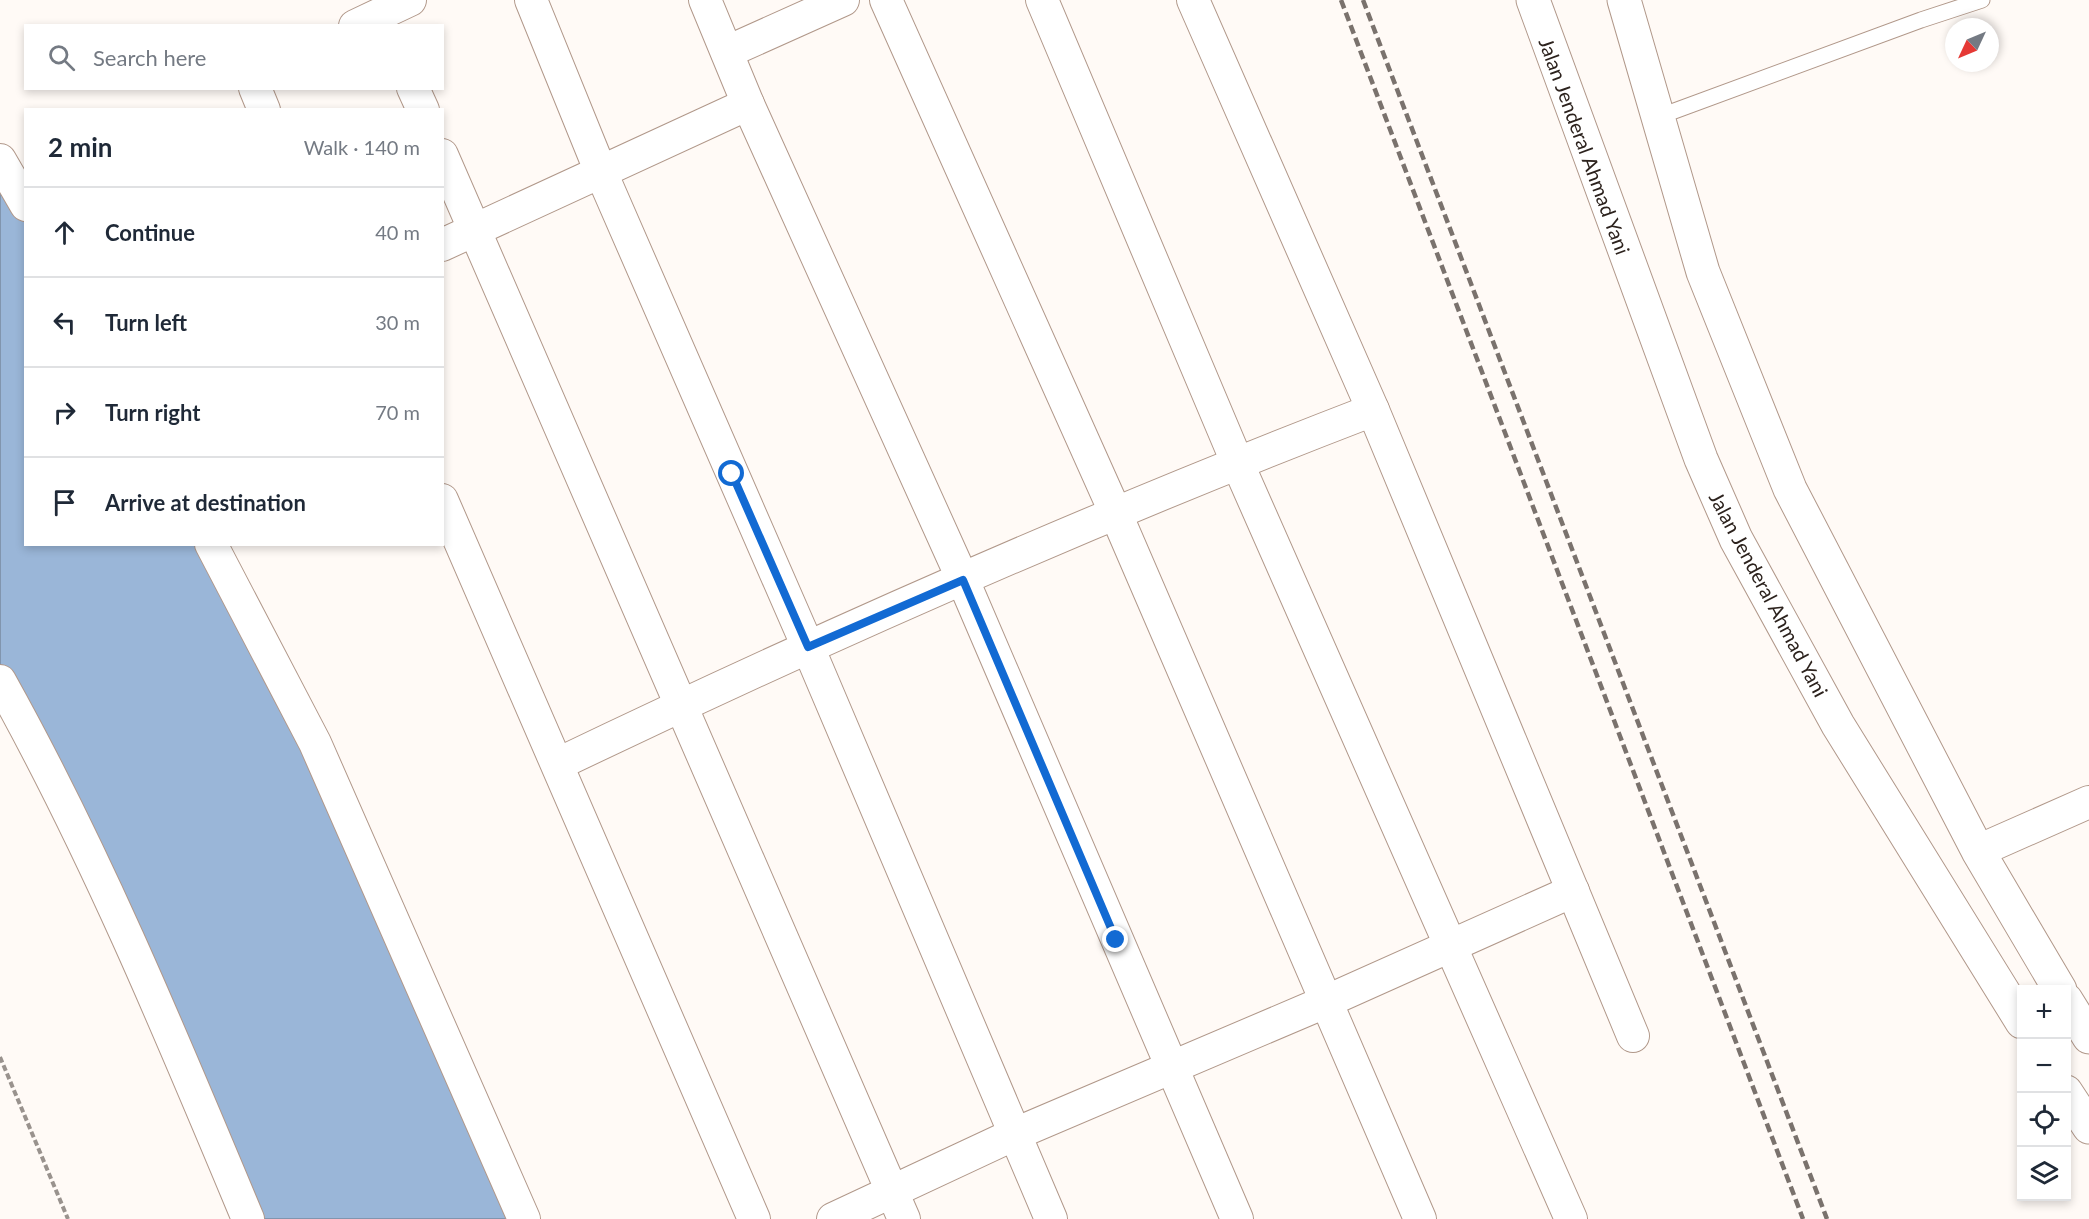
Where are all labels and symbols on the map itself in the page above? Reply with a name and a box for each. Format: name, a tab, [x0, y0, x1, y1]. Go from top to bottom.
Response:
north arrow	[1945, 18, 1999, 72]
street label: Jalan Jenderal Ahmad Yani	[1535, 34, 1635, 258]
route start	[718, 460, 744, 486]
street label: Jalan Jenderal Ahmad Yani	[1705, 487, 1833, 701]
route end	[1102, 926, 1128, 952]

